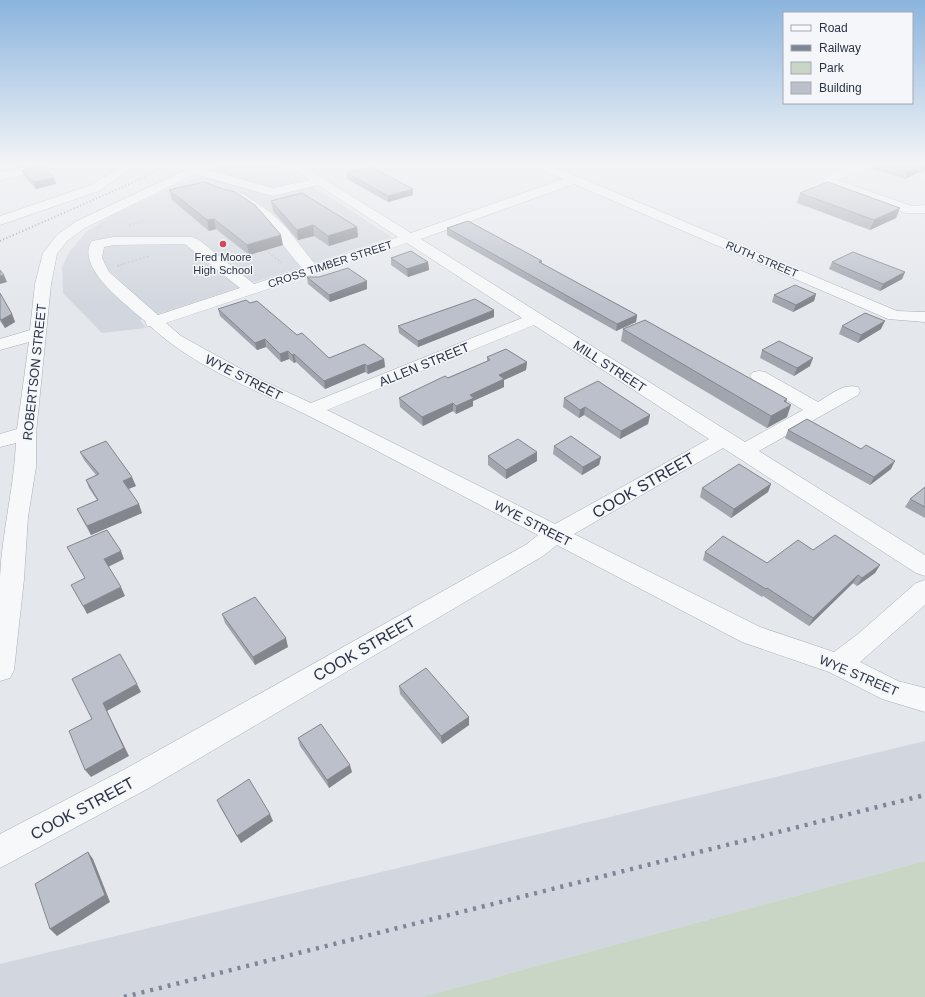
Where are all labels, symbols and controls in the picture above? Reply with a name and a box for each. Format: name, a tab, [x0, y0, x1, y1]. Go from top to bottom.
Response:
legend	[783, 12, 913, 104]
text: Road	[819, 21, 848, 35]
text: Railway	[819, 41, 861, 55]
text: Park	[819, 61, 845, 75]
text: Building	[819, 81, 862, 95]
street label: CROSS TIMBER STREET	[266, 238, 394, 290]
street label: RUTH STREET	[724, 238, 800, 280]
marker: Fred Moore High School	[218, 239, 228, 249]
place label: Fred Moore High School	[193, 251, 253, 276]
street label: ROBERTSON STREET	[20, 303, 49, 441]
street label: MILL STREET	[571, 337, 649, 395]
street label: ALLEN STREET	[377, 339, 472, 389]
street label: WYE STREET	[203, 352, 285, 403]
street label: COOK STREET	[589, 449, 697, 521]
street label: WYE STREET	[492, 498, 574, 549]
street label: COOK STREET	[310, 612, 418, 684]
street label: WYE STREET	[817, 652, 901, 699]
street label: COOK STREET	[28, 774, 137, 843]

